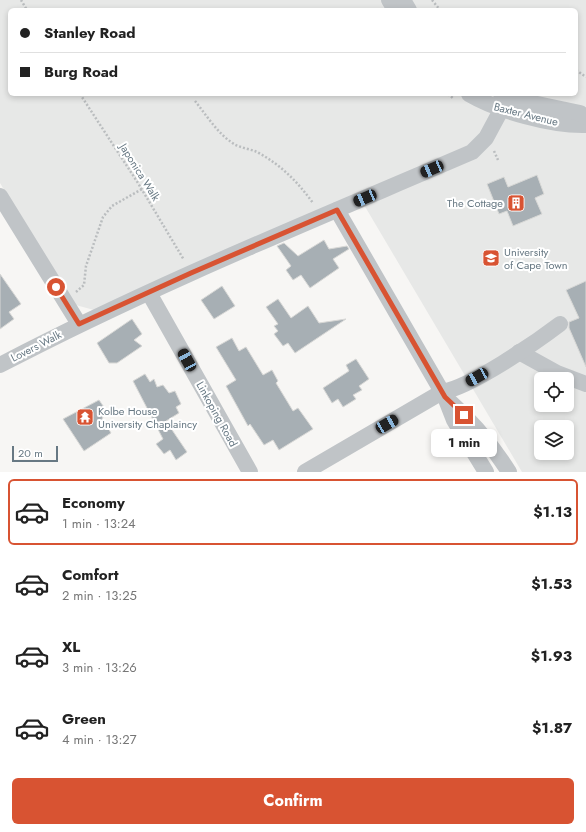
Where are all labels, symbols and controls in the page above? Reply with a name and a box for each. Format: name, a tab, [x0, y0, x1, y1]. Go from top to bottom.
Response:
text: Stanley Road	[44, 22, 136, 44]
text: Burg Road	[44, 61, 118, 83]
street label: Baxter Avenue	[492, 98, 560, 130]
street label: Japonica Walk	[115, 138, 164, 204]
car	[419, 159, 445, 179]
car	[352, 188, 378, 208]
building icon: The Cottage	[506, 193, 526, 213]
place label: The Cottage	[447, 195, 503, 211]
place label: University of Cape Town	[504, 244, 568, 273]
school or university icon: University of Cape Town	[481, 248, 501, 268]
route start	[47, 278, 65, 296]
street label: Lovers Walk	[8, 326, 64, 366]
car	[176, 347, 198, 373]
car	[464, 366, 490, 388]
map controls	[534, 372, 574, 460]
button: locate	[534, 372, 574, 412]
street label: Linkoping Road	[192, 378, 242, 450]
place label: Kolbe House University Chaplaincy	[98, 403, 197, 432]
route end	[455, 406, 473, 424]
temple icon: Kolbe House University Chaplaincy	[75, 407, 95, 427]
car	[374, 413, 400, 435]
button: layers	[534, 420, 574, 460]
callout: 1 min	[431, 429, 497, 457]
text: 1 min	[448, 433, 480, 452]
scale bar	[12, 444, 58, 463]
text: 20 m	[18, 445, 43, 461]
text: Economy	[62, 492, 125, 514]
icon: car	[14, 494, 50, 530]
text: $1.13	[533, 501, 572, 523]
text: 1 min · 13:24	[62, 514, 136, 533]
text: Comfort	[62, 564, 119, 586]
icon: car	[14, 566, 50, 602]
text: $1.53	[531, 573, 572, 595]
text: 2 min · 13:25	[62, 586, 137, 605]
text: XL	[62, 636, 80, 658]
icon: car	[14, 638, 50, 674]
text: $1.93	[531, 645, 572, 667]
text: 3 min · 13:26	[62, 658, 137, 677]
text: Green	[62, 708, 106, 730]
icon: car	[14, 710, 50, 746]
text: $1.87	[532, 717, 572, 739]
text: 4 min · 13:27	[62, 730, 137, 749]
button: Confirm	[12, 778, 574, 824]

